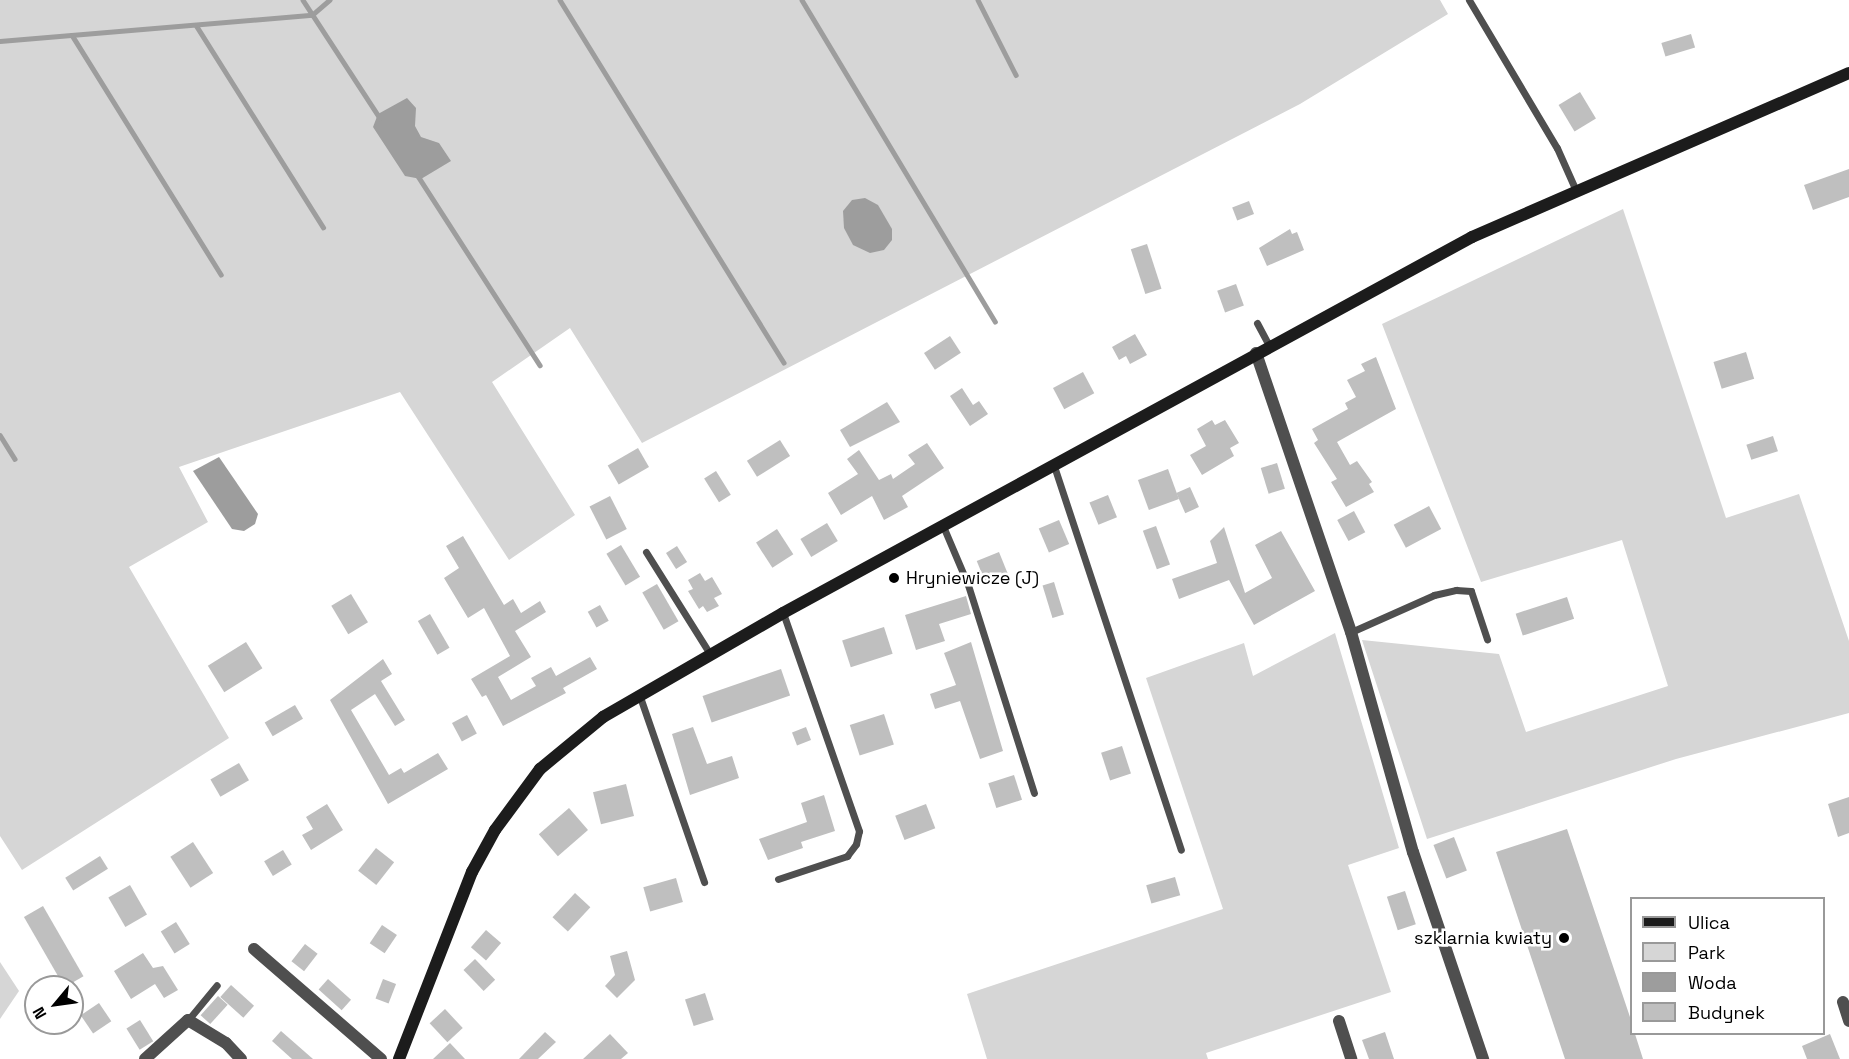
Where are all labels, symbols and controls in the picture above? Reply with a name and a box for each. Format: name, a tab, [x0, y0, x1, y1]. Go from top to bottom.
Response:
place label: Hryniewicze (J)	[906, 567, 1039, 589]
marker: Hryniewicze (J)	[887, 571, 901, 585]
legend	[1630, 897, 1825, 1035]
text: Ulica	[1688, 911, 1730, 934]
place label: szklarnia kwiaty	[1414, 927, 1552, 949]
marker: szklarnia kwiaty	[1557, 931, 1571, 945]
text: Park	[1688, 941, 1725, 964]
text: Woda	[1688, 971, 1737, 994]
north arrow	[24, 975, 84, 1035]
text: Budynek	[1688, 1001, 1765, 1024]
text: N	[28, 1003, 51, 1023]

